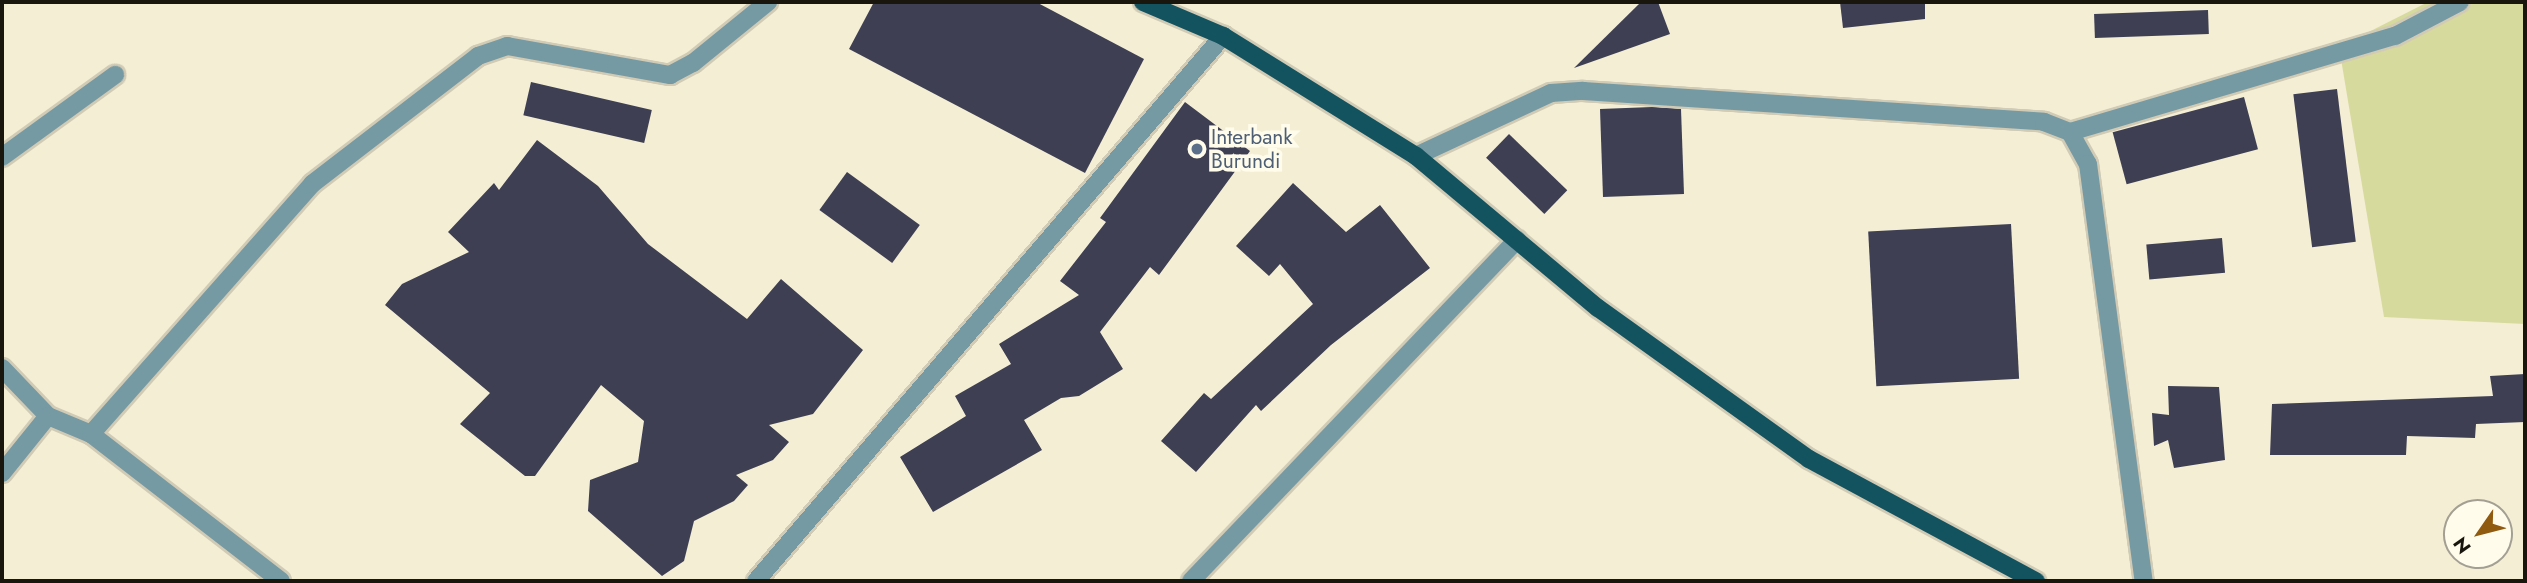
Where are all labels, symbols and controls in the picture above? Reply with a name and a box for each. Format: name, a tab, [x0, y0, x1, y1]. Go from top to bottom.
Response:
place label: Interbank Burundi	[1211, 124, 1293, 174]
marker: Interbank Burundi	[1189, 141, 1205, 157]
north arrow	[2443, 499, 2513, 569]
text: N	[2447, 531, 2477, 559]

